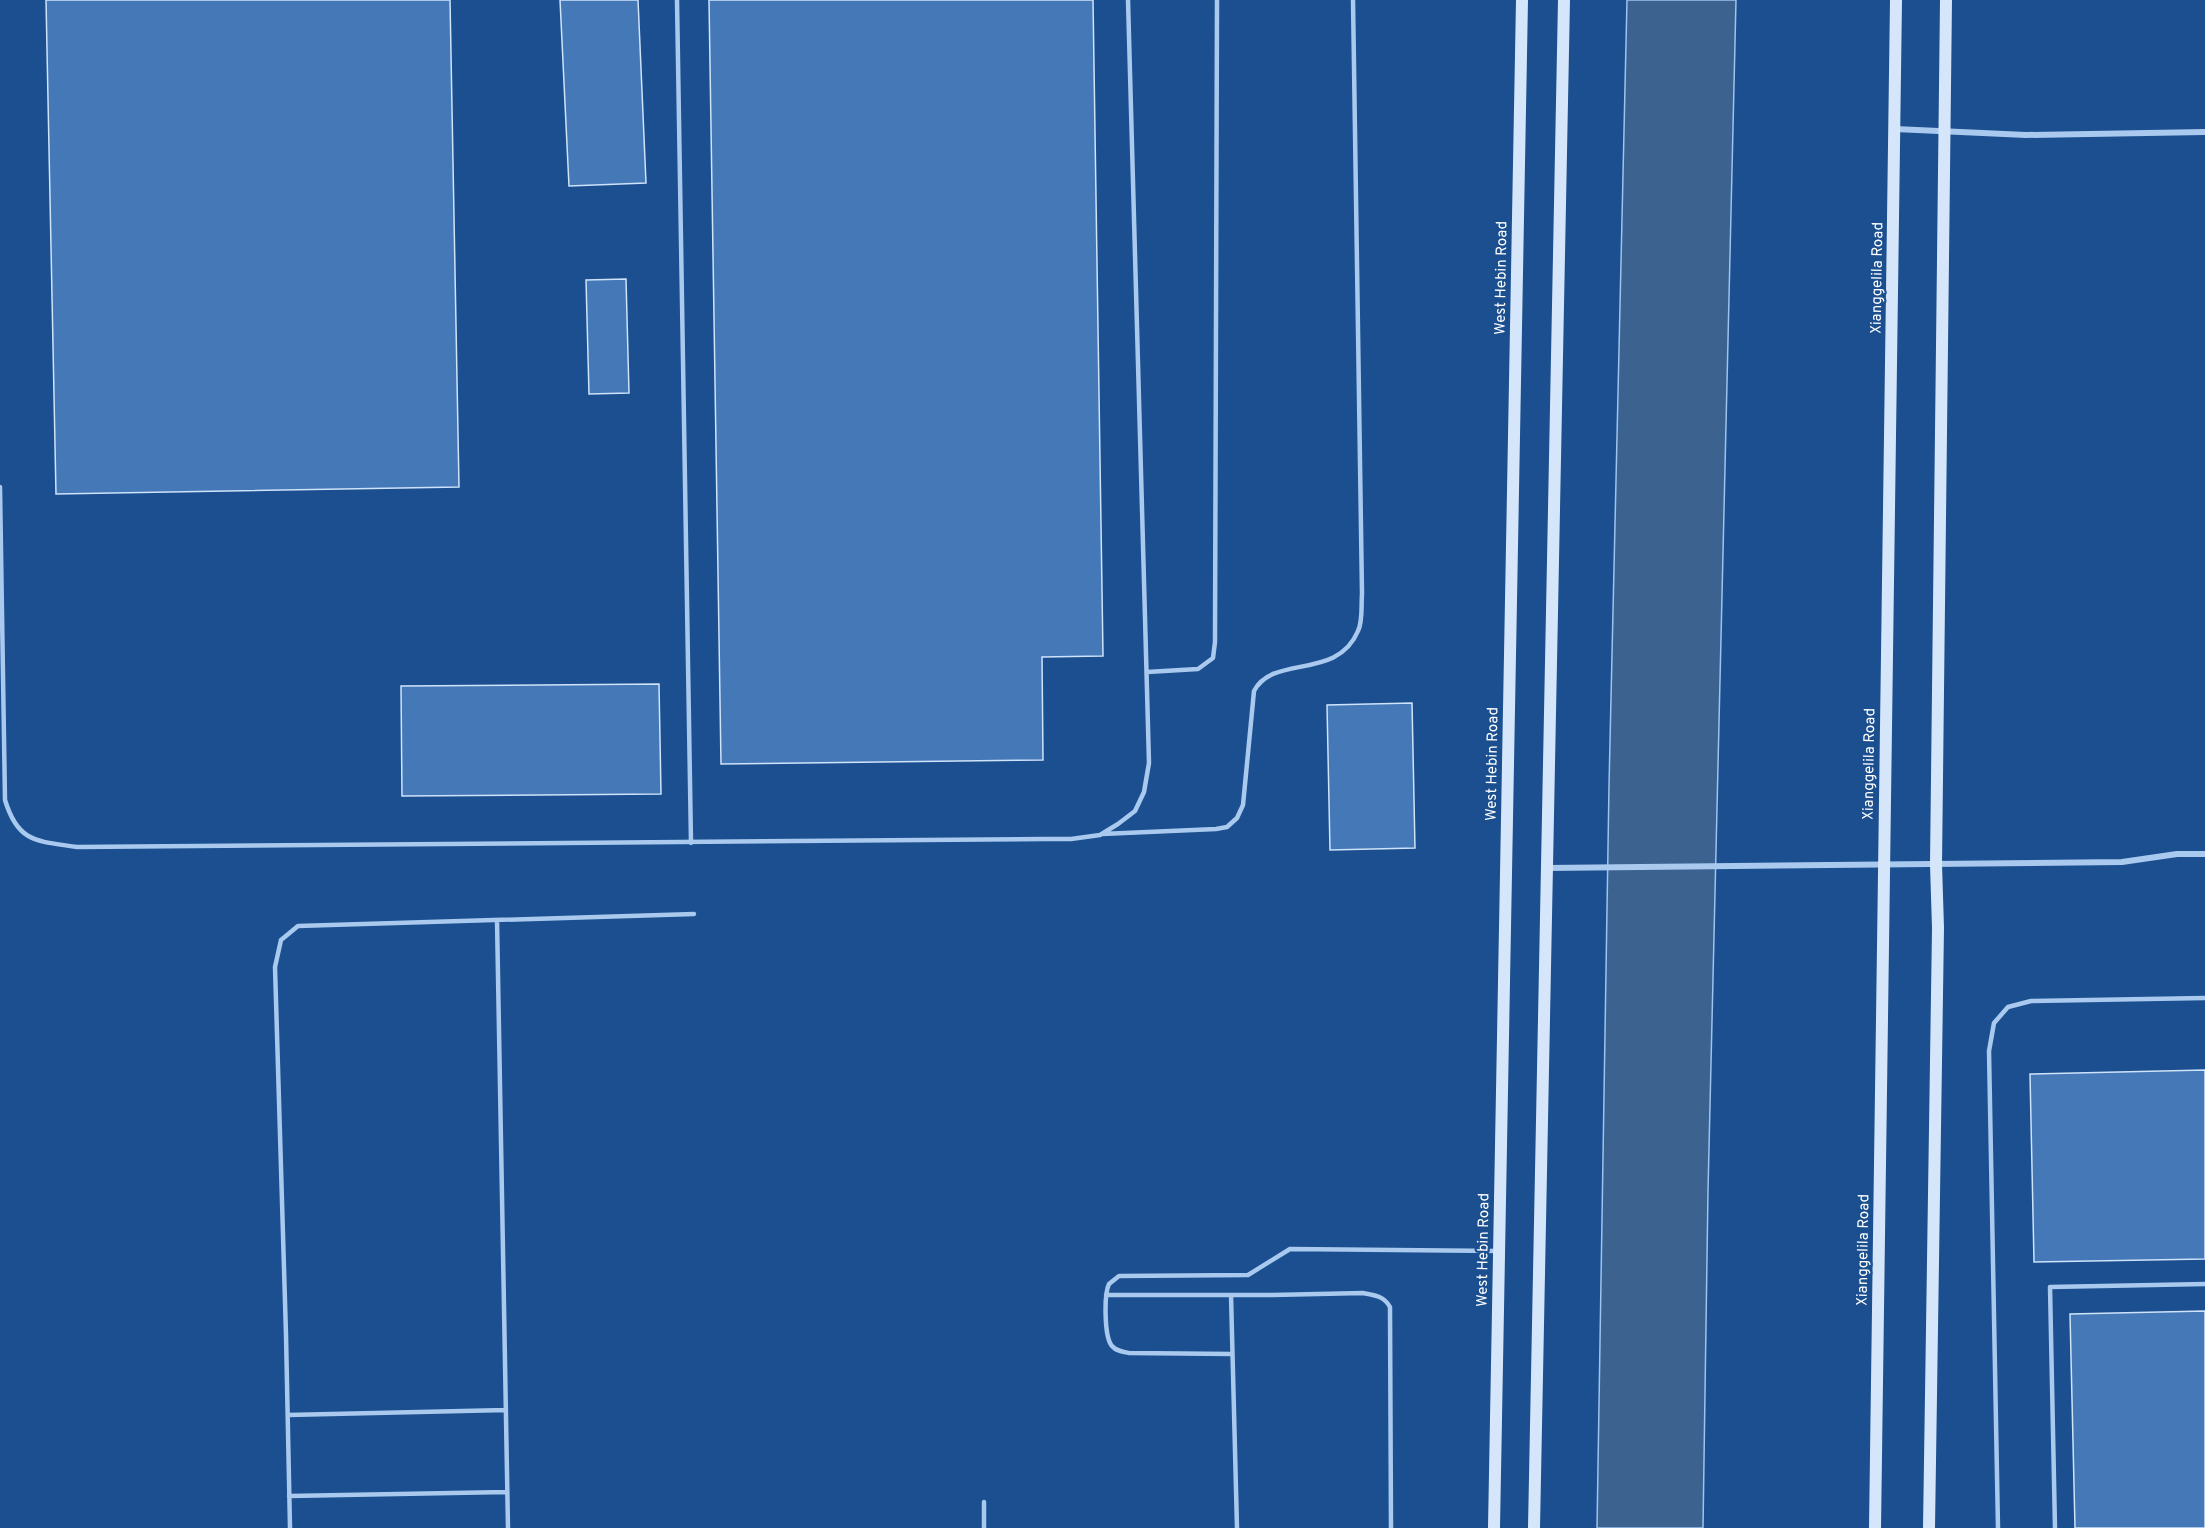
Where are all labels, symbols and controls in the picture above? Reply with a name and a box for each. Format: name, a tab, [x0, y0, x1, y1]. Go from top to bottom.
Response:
street label: West Hebin Road	[1492, 221, 1512, 335]
street label: Xianggelila Road	[1868, 222, 1888, 334]
street label: West Hebin Road	[1483, 707, 1503, 821]
street label: Xianggelila Road	[1860, 708, 1880, 820]
street label: West Hebin Road	[1474, 1193, 1494, 1307]
street label: Xianggelila Road	[1854, 1194, 1874, 1306]

